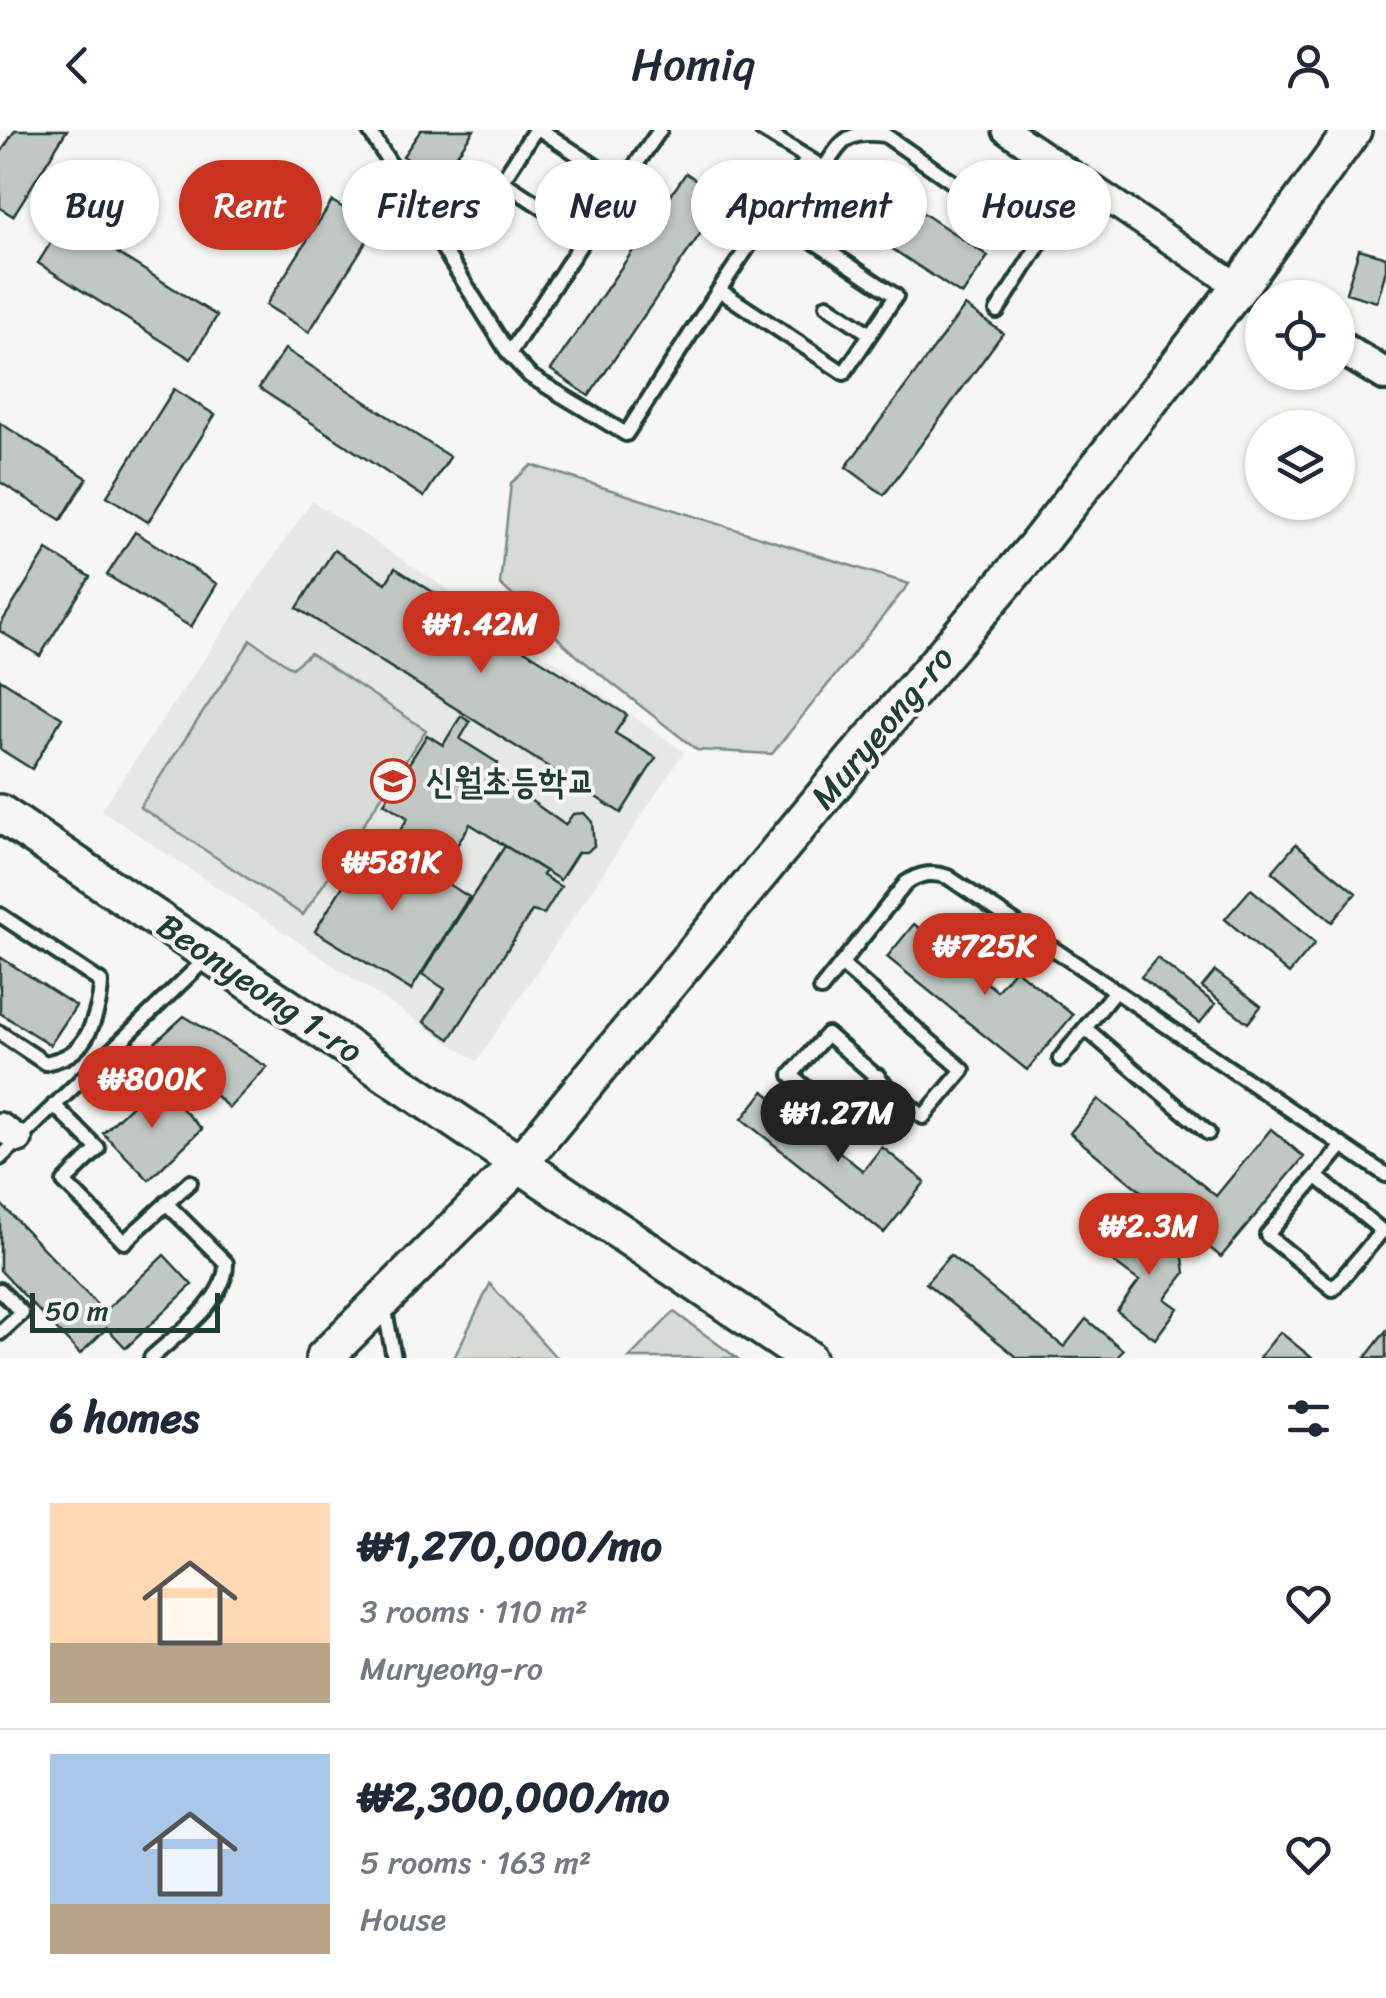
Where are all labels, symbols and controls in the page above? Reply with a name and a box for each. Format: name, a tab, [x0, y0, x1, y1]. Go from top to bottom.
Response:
text: Homiq	[631, 25, 755, 105]
icon: back	[50, 38, 105, 93]
icon: person	[1281, 38, 1336, 93]
chip: Buy	[30, 160, 159, 250]
chip: Rent	[179, 160, 322, 250]
chip: Filters	[342, 160, 515, 250]
chip: New	[535, 160, 671, 250]
chip: Apartment	[691, 160, 927, 250]
chip: House	[947, 160, 1111, 250]
map controls	[1245, 280, 1355, 520]
button: locate	[1245, 280, 1355, 390]
button: layers	[1245, 410, 1355, 520]
pin: ₩1.42M	[400, 591, 562, 676]
text: ₩1.42M	[425, 595, 537, 652]
street label: Muryeong-ro	[794, 630, 970, 824]
place label: 신월초등학교	[426, 750, 595, 812]
school or university icon: 신월초등학교	[370, 758, 416, 804]
pin: ₩581K	[322, 829, 462, 914]
text: ₩581K	[344, 833, 440, 890]
street label: Beonyeong 1-ro	[144, 896, 376, 1080]
pin: ₩725K	[915, 913, 1055, 998]
text: ₩725K	[935, 917, 1035, 974]
pin: ₩800K	[82, 1046, 222, 1131]
text: ₩800K	[100, 1050, 204, 1107]
pin: ₩1.27M	[757, 1080, 919, 1165]
text: ₩1.27M	[783, 1084, 893, 1141]
pin: ₩2.3M	[1079, 1193, 1219, 1278]
text: ₩2.3M	[1101, 1197, 1197, 1254]
text: 50 m	[45, 1286, 109, 1335]
scale bar	[30, 1288, 220, 1332]
text: 6 homes	[50, 1381, 199, 1455]
icon: filters	[1281, 1391, 1336, 1446]
text: ₩1,270,000/mo	[360, 1509, 662, 1583]
icon: home	[130, 1543, 250, 1663]
icon: heart	[1281, 1576, 1336, 1631]
text: 3 rooms · 110 m²	[360, 1583, 588, 1640]
text: Muryeong-ro	[360, 1640, 543, 1697]
text: ₩2,300,000/mo	[360, 1760, 669, 1834]
icon: home	[130, 1794, 250, 1914]
icon: heart	[1281, 1827, 1336, 1882]
text: 5 rooms · 163 m²	[360, 1834, 591, 1891]
text: House	[360, 1891, 446, 1948]

